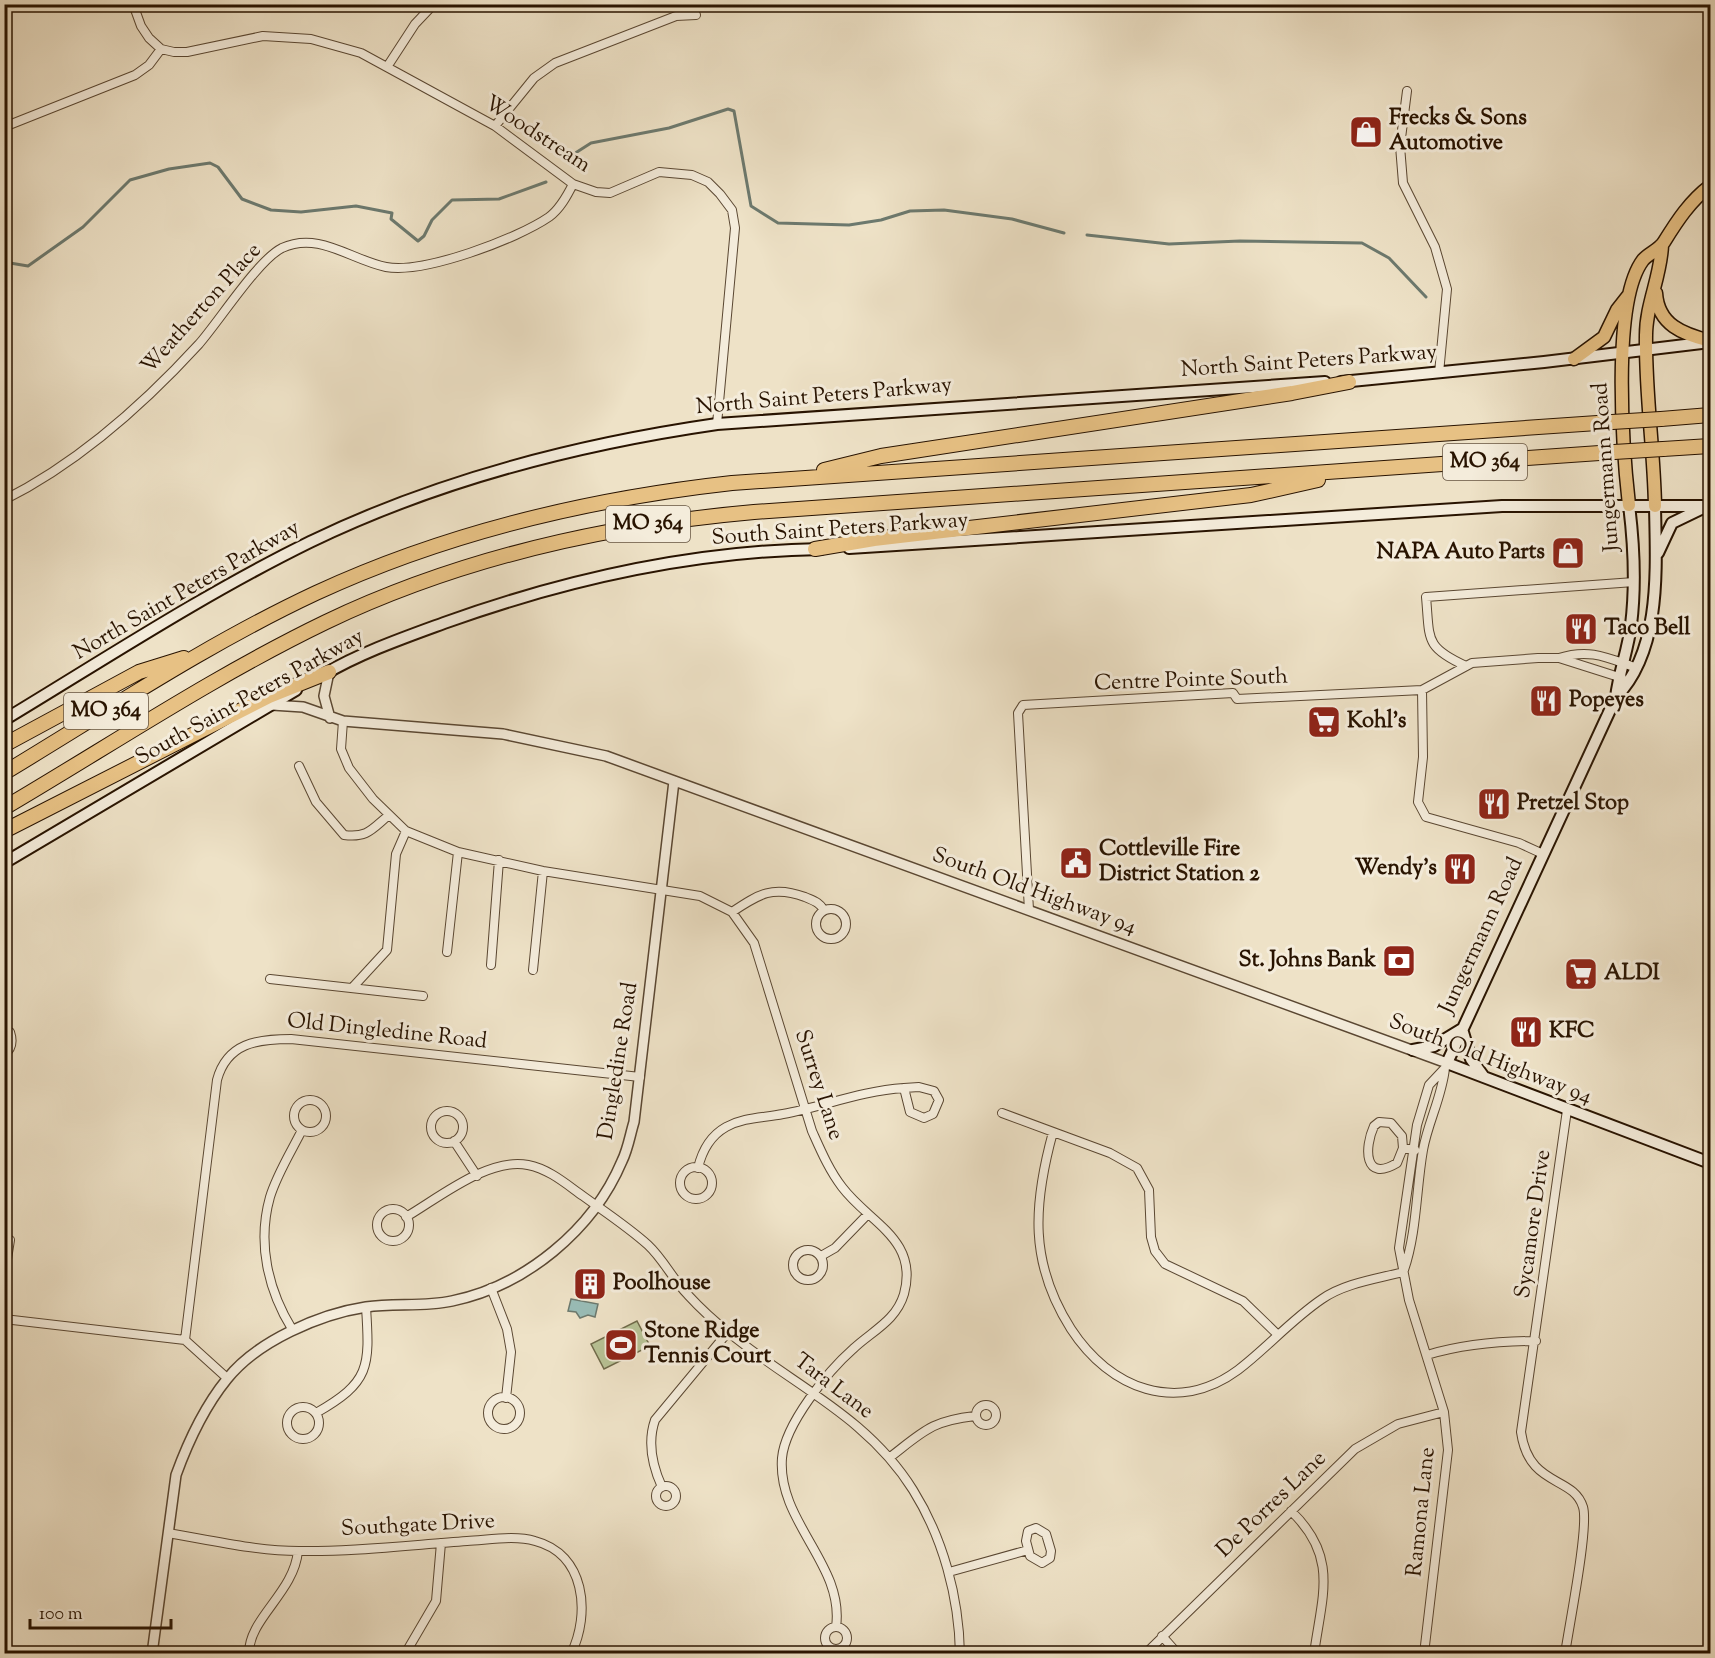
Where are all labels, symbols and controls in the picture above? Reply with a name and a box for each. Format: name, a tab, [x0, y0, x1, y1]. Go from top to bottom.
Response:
street label: Woodstream	[477, 88, 597, 182]
place label: Frecks & Sons Automotive	[1389, 103, 1527, 160]
shop icon: Frecks & Sons Automotive	[1348, 114, 1384, 150]
street label: Weatherton Place	[134, 236, 270, 382]
street label: North Saint Peters Parkway	[1180, 337, 1438, 387]
street label: North Saint Peters Parkway	[695, 370, 953, 424]
street label: Jungermann Road	[1585, 381, 1629, 554]
road number: MO 364	[1443, 444, 1527, 480]
street label: South Saint Peters Parkway	[711, 505, 969, 555]
road number: MO 364	[606, 506, 690, 542]
street label: North Saint Peters Parkway	[68, 513, 306, 669]
shop icon: NAPA Auto Parts	[1550, 535, 1586, 571]
place label: NAPA Auto Parts	[1377, 537, 1545, 569]
restaurant icon: Taco Bell	[1563, 611, 1599, 647]
place label: Taco Bell	[1604, 613, 1691, 645]
street label: South Saint Peters Parkway	[130, 622, 370, 774]
street label: Centre Pointe South	[1093, 662, 1289, 700]
restaurant icon: Popeyes	[1528, 683, 1564, 719]
place label: Popeyes	[1569, 685, 1644, 717]
road number: MO 364	[64, 693, 148, 729]
supermarket icon: Kohl's	[1306, 704, 1342, 740]
place label: Kohl's	[1347, 706, 1407, 738]
restaurant icon: Pretzel Stop	[1476, 786, 1512, 822]
place label: Pretzel Stop	[1517, 788, 1629, 820]
place label: Cottleville Fire District Station 2	[1099, 834, 1260, 891]
street label: South Old Highway 94	[927, 840, 1141, 944]
public building icon: Cottleville Fire District Station 2	[1058, 845, 1094, 881]
restaurant icon: Wendy's	[1442, 851, 1478, 887]
street label: Jungermann Road	[1431, 852, 1532, 1020]
place label: Wendy's	[1355, 853, 1437, 885]
bank icon: St. Johns Bank	[1381, 943, 1417, 979]
place label: St. Johns Bank	[1239, 945, 1376, 977]
supermarket icon: ALDI	[1563, 956, 1599, 992]
place label: ALDI	[1604, 958, 1661, 990]
street label: Dingledine Road	[591, 980, 647, 1142]
street label: Old Dingledine Road	[285, 1006, 489, 1058]
street label: South Old Highway 94	[1384, 1006, 1596, 1114]
restaurant icon: KFC	[1508, 1014, 1544, 1050]
place label: KFC	[1549, 1016, 1595, 1048]
street label: Surrey Lane	[785, 1026, 851, 1144]
street label: Sycamore Drive	[1508, 1148, 1560, 1300]
building icon: Poolhouse	[572, 1266, 608, 1302]
place label: Poolhouse	[613, 1268, 711, 1300]
place label: Stone Ridge Tennis Court	[644, 1316, 771, 1373]
sports icon: Stone Ridge Tennis Court	[603, 1327, 639, 1363]
street label: Tara Lane	[786, 1346, 880, 1428]
street label: De Porres Lane	[1210, 1444, 1334, 1566]
street label: Ramona Lane	[1399, 1446, 1445, 1578]
street label: Southgate Drive	[340, 1506, 496, 1546]
scale bar	[30, 1592, 171, 1630]
text: 100 m	[39, 1602, 83, 1628]

